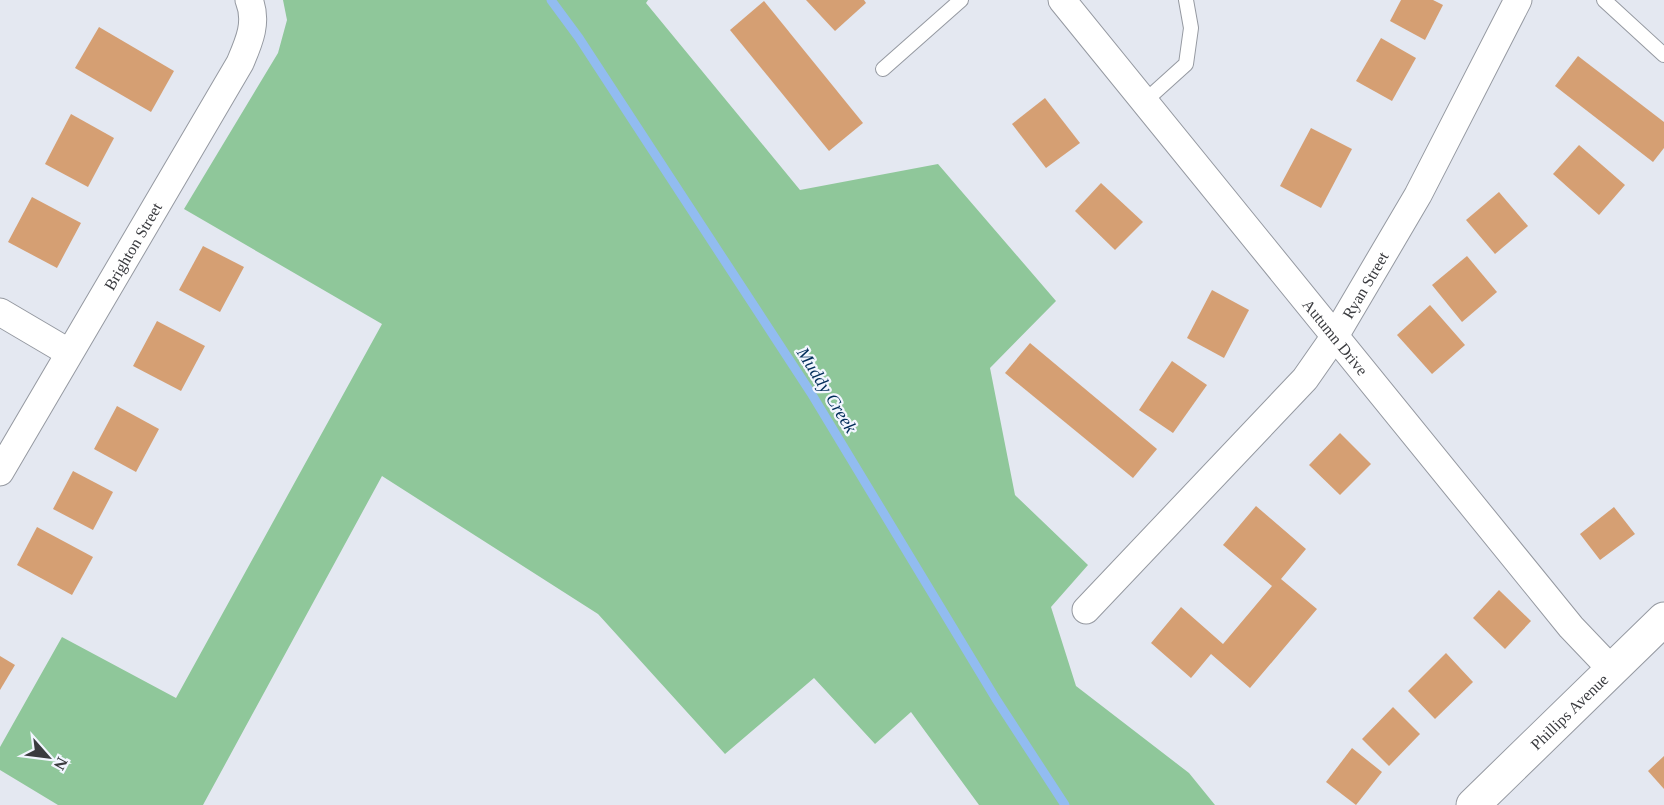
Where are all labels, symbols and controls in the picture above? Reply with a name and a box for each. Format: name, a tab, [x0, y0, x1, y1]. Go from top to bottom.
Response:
street label: Brighton Street	[100, 199, 165, 293]
street label: Ryan Street	[1339, 248, 1392, 321]
street label: Autumn Drive	[1300, 296, 1371, 378]
water label: Muddy Creek	[792, 343, 862, 437]
street label: Phillips Avenue	[1527, 670, 1611, 753]
north arrow	[18, 727, 78, 787]
text: N	[50, 755, 71, 773]

